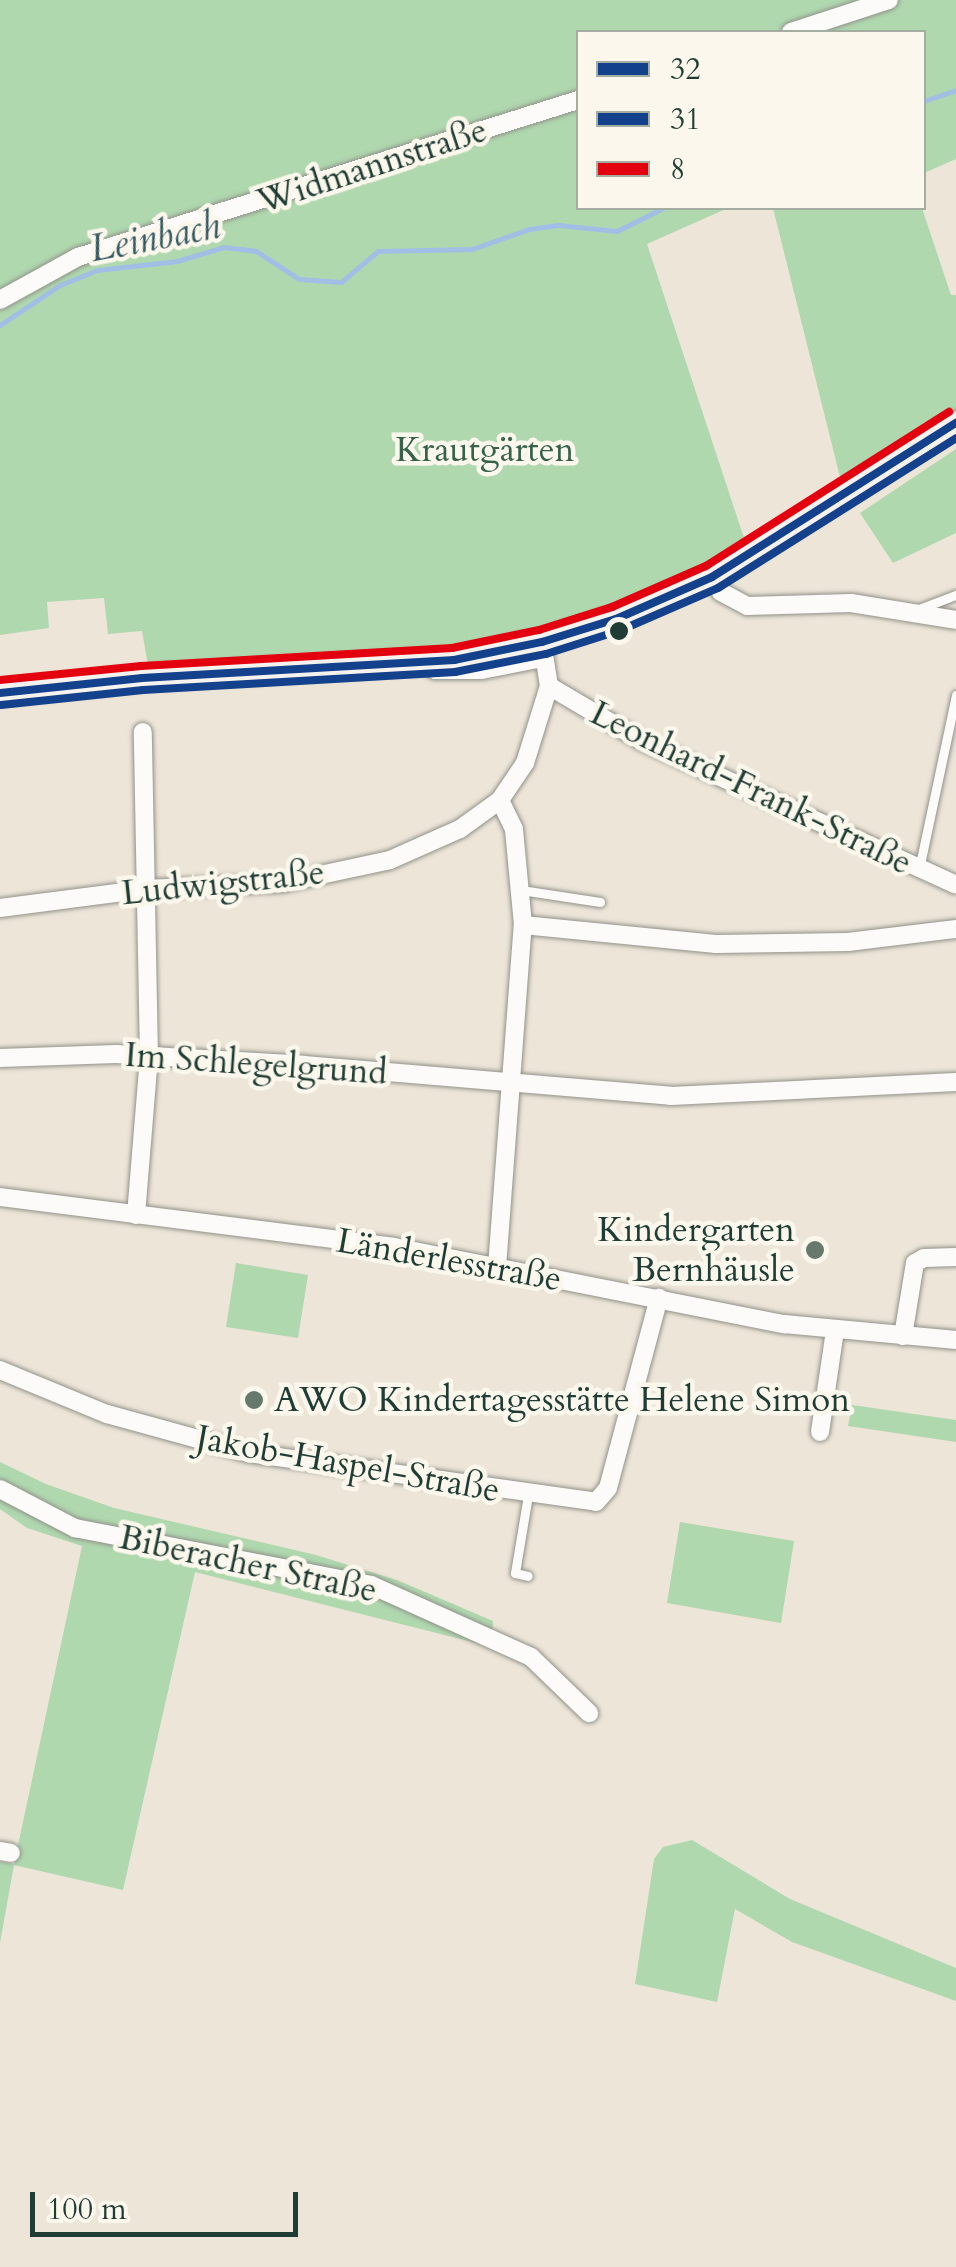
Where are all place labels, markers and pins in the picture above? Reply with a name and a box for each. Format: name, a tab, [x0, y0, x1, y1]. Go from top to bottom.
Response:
unlabelled marker	[609, 621, 629, 641]
place label: Kindergarten Bernhäusle	[598, 1209, 795, 1291]
marker: Kindergarten Bernhäusle	[804, 1239, 826, 1261]
place label: AWO Kindertagesstätte Helene Simon	[274, 1379, 850, 1421]
marker: AWO Kindertagesstätte Helene Simon	[243, 1389, 265, 1411]

